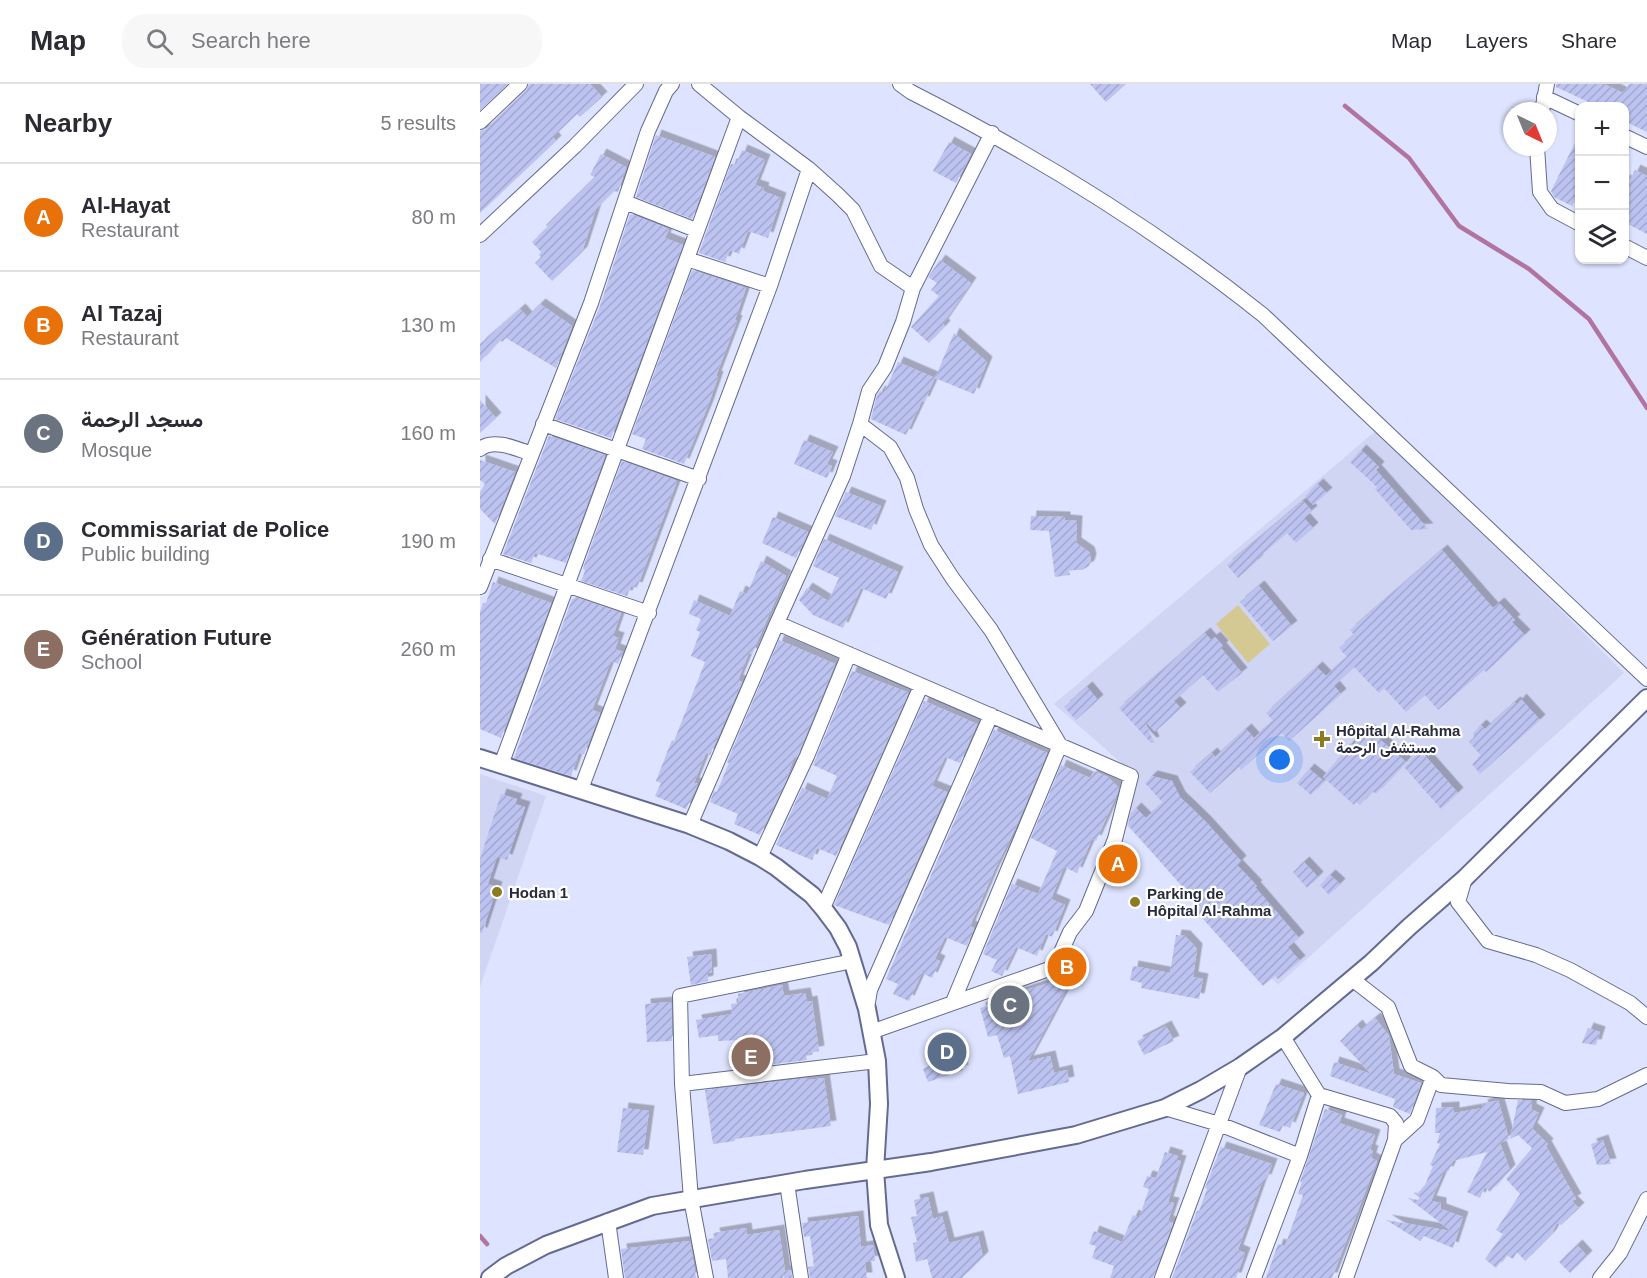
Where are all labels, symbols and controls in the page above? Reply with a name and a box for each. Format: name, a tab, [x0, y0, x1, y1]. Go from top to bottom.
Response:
search box	[122, 14, 542, 68]
text: Map	[30, 25, 86, 56]
icon: search	[143, 25, 176, 58]
text: Search here	[191, 28, 311, 53]
text: Map	[1391, 29, 1432, 52]
text: Layers	[1465, 29, 1528, 52]
text: Share	[1561, 29, 1617, 52]
north arrow	[1503, 102, 1557, 156]
map controls	[1575, 102, 1629, 264]
button: +	[1575, 102, 1629, 156]
text: Nearby	[24, 108, 112, 138]
text: 5 results	[380, 112, 456, 134]
button: −	[1575, 156, 1629, 210]
text: Al-Hayat	[81, 193, 170, 218]
text: A	[36, 206, 51, 228]
text: 80 m	[412, 206, 456, 228]
button: layers	[1575, 210, 1629, 264]
text: Restaurant	[81, 219, 179, 241]
text: Al Tazaj	[81, 301, 163, 326]
text: B	[36, 314, 51, 336]
text: 130 m	[400, 314, 456, 336]
text: Restaurant	[81, 327, 179, 349]
text: مسجد الرحمة	[81, 407, 203, 432]
text: C	[36, 422, 51, 444]
text: 160 m	[400, 422, 456, 444]
text: Mosque	[81, 439, 152, 461]
text: Commissariat de Police	[81, 517, 329, 542]
text: D	[36, 530, 51, 552]
text: 190 m	[400, 530, 456, 552]
text: Public building	[81, 543, 210, 565]
text: Génération Future	[81, 625, 272, 650]
text: E	[37, 638, 50, 660]
text: 260 m	[400, 638, 456, 660]
text: School	[81, 651, 142, 673]
place label: Hôpital Al-Rahma مستشفى الرحمة	[1336, 722, 1461, 757]
marker: Hôpital Al-Rahma مستشفى الرحمة	[1313, 730, 1331, 748]
your location	[1265, 745, 1294, 774]
pin: A	[1098, 842, 1138, 886]
place label: Hodan 1	[509, 884, 568, 901]
marker: Hodan 1	[490, 885, 504, 899]
place label: Parking de Hôpital Al-Rahma	[1147, 885, 1272, 919]
marker: Parking de Hôpital Al-Rahma	[1128, 895, 1142, 909]
pin: B	[1048, 944, 1086, 990]
pin: C	[990, 982, 1030, 1028]
pin: D	[928, 1030, 966, 1074]
pin: E	[732, 1034, 770, 1080]

